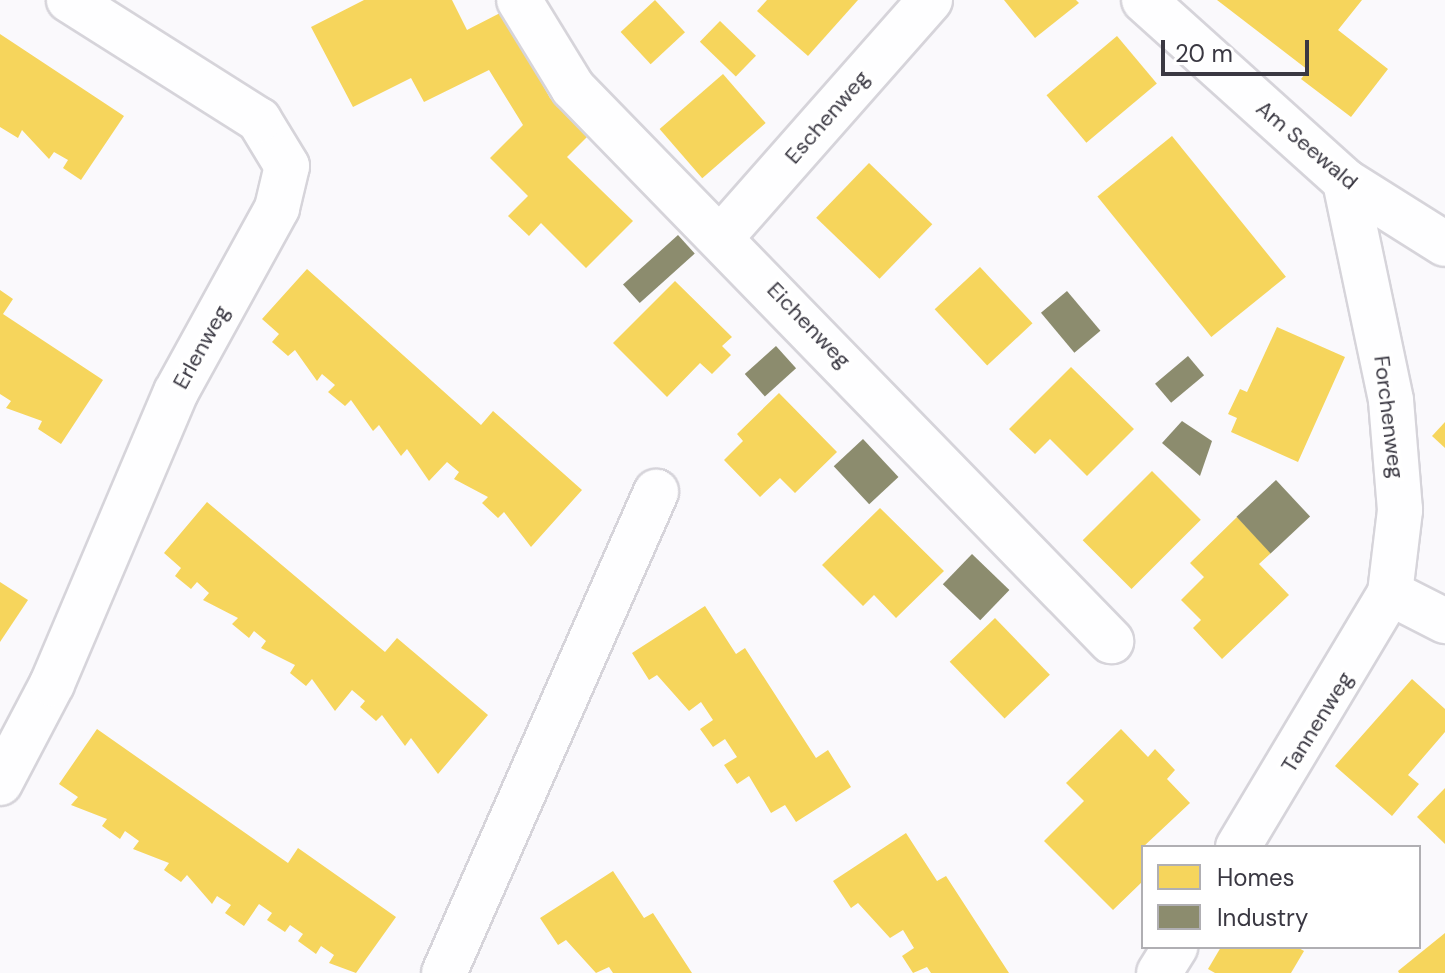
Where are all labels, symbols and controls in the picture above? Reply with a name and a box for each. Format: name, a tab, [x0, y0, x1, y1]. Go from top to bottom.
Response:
scale bar	[1165, 24, 1313, 74]
text: 20 m	[1175, 38, 1233, 69]
street label: Eschenweg	[779, 65, 875, 169]
street label: Am Seewald	[1251, 95, 1363, 195]
street label: Eichenweg	[762, 277, 856, 373]
street label: Erlenweg	[167, 301, 235, 393]
street label: Forchenweg	[1368, 354, 1410, 480]
street label: Tannenweg	[1276, 667, 1358, 777]
legend	[1141, 845, 1421, 949]
text: Homes	[1217, 862, 1295, 893]
text: Industry	[1217, 902, 1308, 933]

